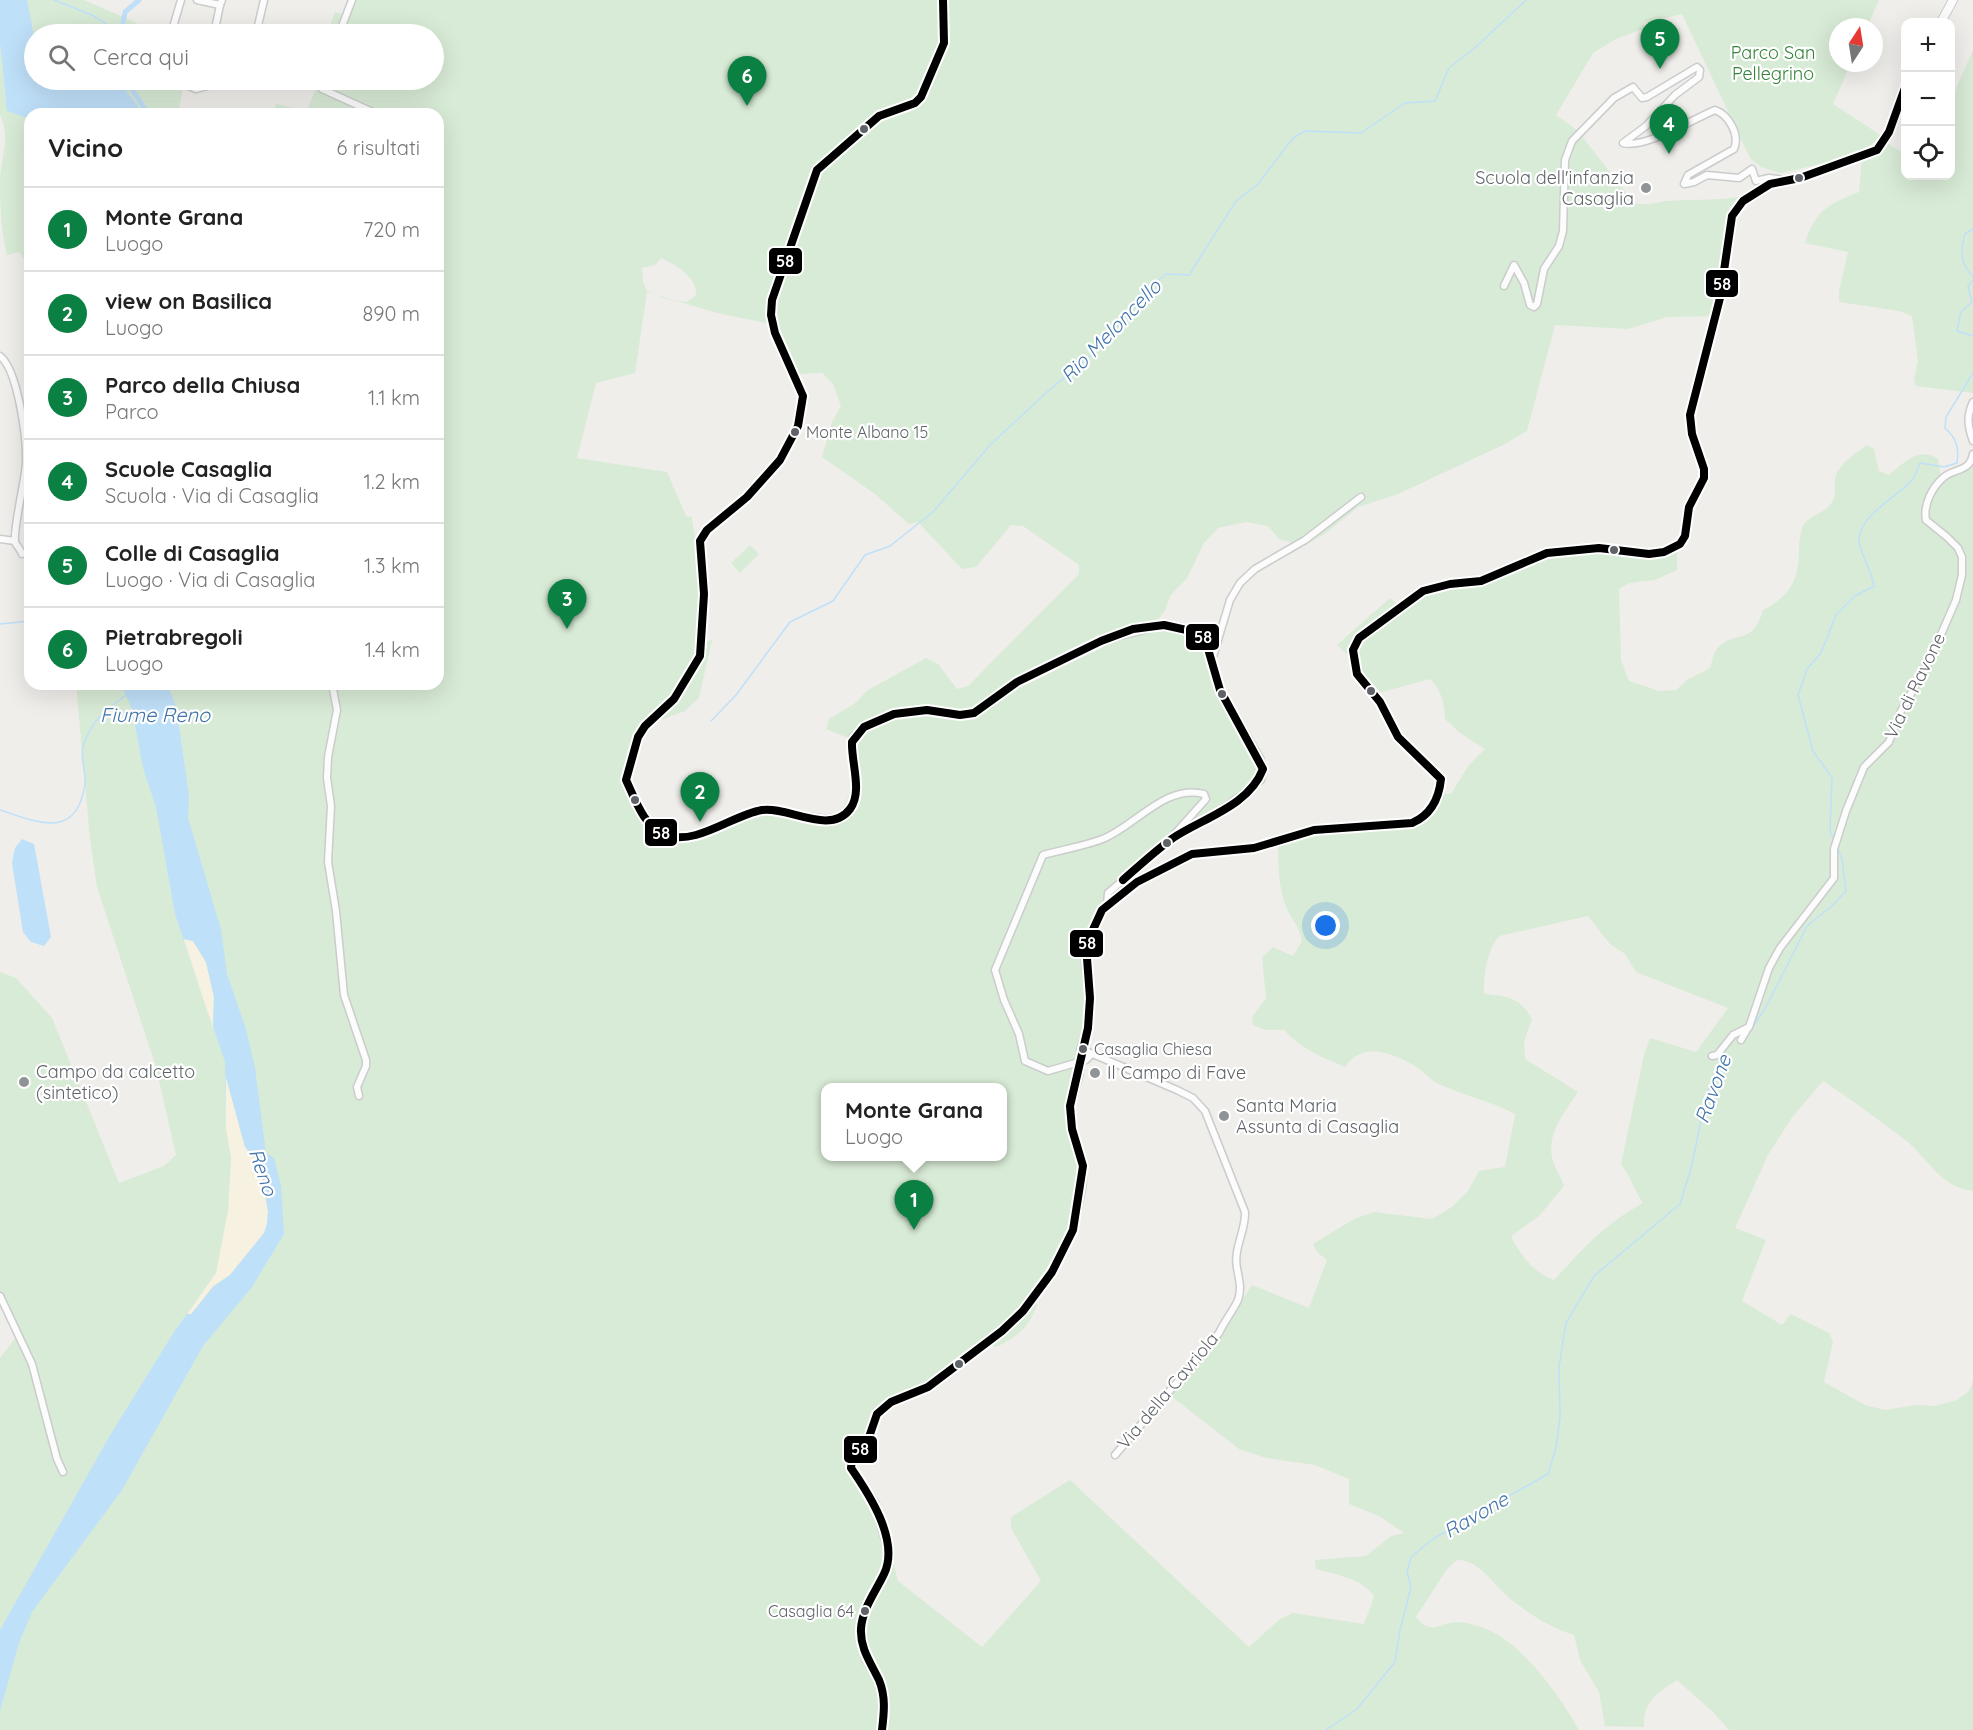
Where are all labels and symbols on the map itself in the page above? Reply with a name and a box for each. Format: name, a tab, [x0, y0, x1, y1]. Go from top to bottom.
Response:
north arrow	[1829, 18, 1883, 72]
pin: 5	[1640, 20, 1680, 69]
park label: Parco San Pellegrino	[1731, 41, 1815, 85]
pin: 6	[728, 57, 766, 106]
pin: 4	[1650, 104, 1688, 154]
unlabelled marker	[858, 123, 870, 135]
place label: Scuola dell'infanzia Casaglia	[1475, 166, 1634, 210]
unlabelled marker	[1793, 172, 1805, 184]
marker: Scuola dell'infanzia Casaglia	[1639, 181, 1653, 195]
line badge: 58	[768, 247, 803, 275]
text: 58	[776, 251, 794, 271]
line badge: 58	[1705, 269, 1739, 298]
water label: Rio Meloncello	[1055, 273, 1167, 387]
text: 58	[1713, 274, 1731, 294]
place label: Monte Albano 15	[806, 422, 928, 442]
marker: Monte Albano 15	[789, 426, 801, 438]
unlabelled marker	[1608, 544, 1620, 556]
pin: 3	[548, 580, 586, 629]
line badge: 58	[1185, 623, 1220, 651]
text: 58	[1194, 627, 1212, 647]
street label: Via di Ravone	[1879, 629, 1950, 743]
unlabelled marker	[1365, 685, 1377, 697]
unlabelled marker	[1216, 688, 1228, 700]
water label: Fiume Reno	[100, 702, 211, 727]
pin: 2	[680, 772, 720, 822]
unlabelled marker	[629, 794, 641, 806]
line badge: 58	[644, 818, 678, 847]
text: 58	[652, 823, 670, 843]
unlabelled marker	[1161, 837, 1173, 849]
your location	[1311, 911, 1340, 940]
line badge: 58	[1069, 929, 1104, 958]
text: 58	[1078, 933, 1096, 953]
place label: Casaglia Chiesa	[1094, 1039, 1212, 1059]
marker: Casaglia Chiesa	[1077, 1043, 1089, 1055]
water label: Ravone	[1689, 1051, 1737, 1126]
place label: Campo da calcetto (sintetico)	[36, 1060, 195, 1104]
place label: Il Campo di Fave	[1107, 1061, 1246, 1084]
marker: Il Campo di Fave	[1088, 1066, 1102, 1080]
marker: Campo da calcetto (sintetico)	[17, 1075, 31, 1089]
place label: Santa Maria Assunta di Casaglia	[1236, 1094, 1399, 1138]
marker: Santa Maria Assunta di Casaglia	[1217, 1109, 1231, 1123]
water label: Reno	[244, 1145, 283, 1200]
pin: 1	[894, 1180, 934, 1230]
street label: Via della Cavriola	[1112, 1328, 1223, 1454]
unlabelled marker	[953, 1358, 965, 1370]
line badge: 58	[843, 1435, 878, 1464]
text: 58	[851, 1439, 869, 1459]
water label: Ravone	[1439, 1486, 1513, 1543]
place label: Casaglia 64	[768, 1601, 854, 1621]
marker: Casaglia 64	[859, 1605, 871, 1617]

